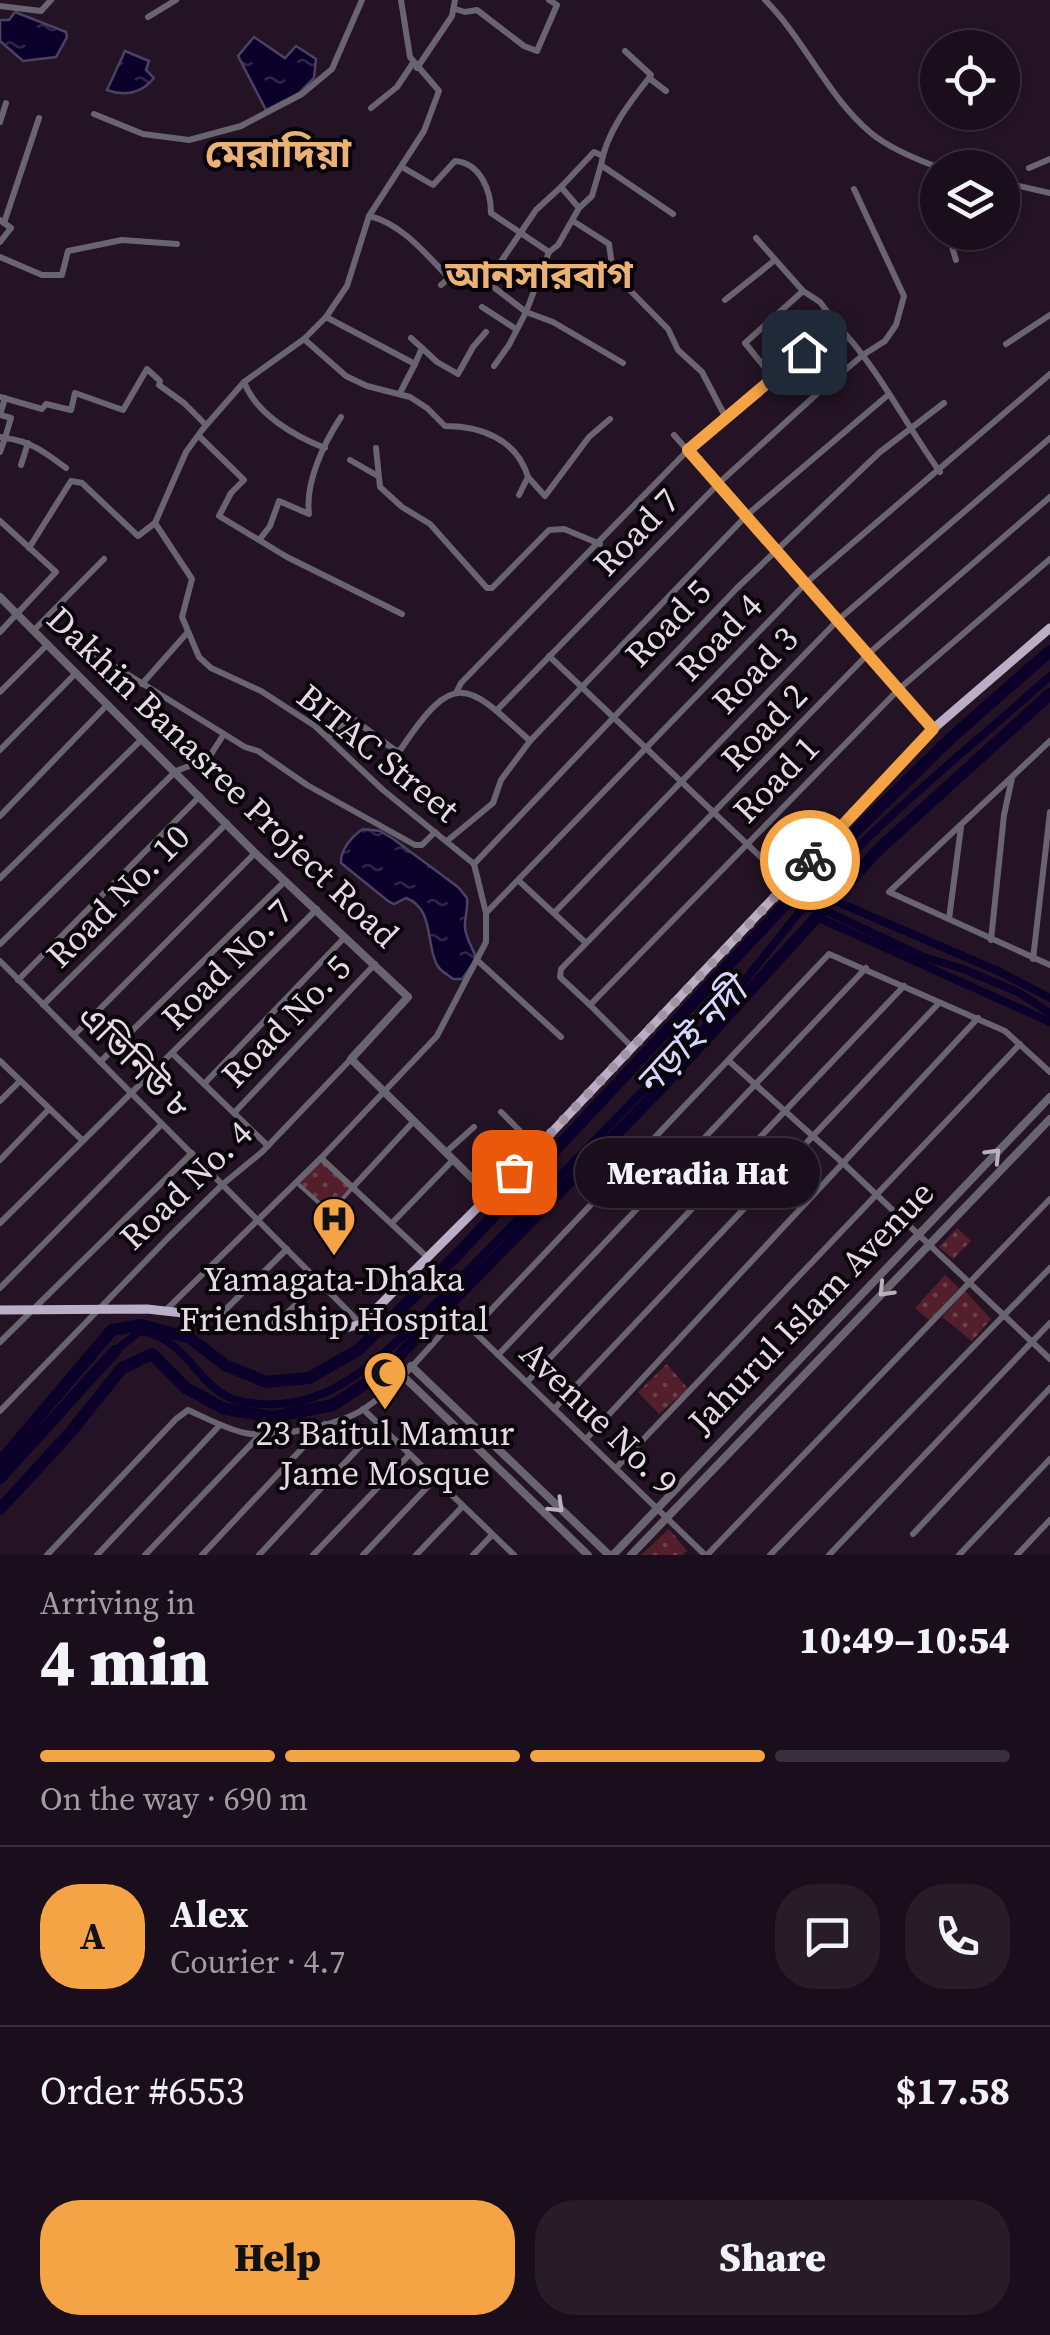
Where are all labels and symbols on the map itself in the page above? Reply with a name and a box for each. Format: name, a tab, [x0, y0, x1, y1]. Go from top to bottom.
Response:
district label: মেরাদিয়া	[205, 126, 352, 180]
district label: আনসারবাগ	[444, 249, 633, 301]
pin	[762, 310, 847, 395]
street label: Road 7	[582, 478, 690, 586]
street label: Road 5	[614, 569, 722, 677]
street label: Road 4	[665, 583, 773, 691]
street label: Dakhin Banasree Project Road	[36, 596, 410, 958]
street label: Road 3	[701, 616, 809, 724]
street label: BITAC Street	[287, 673, 470, 834]
street label: Road 2	[710, 673, 818, 781]
street label: Road 1	[722, 725, 830, 833]
courier	[760, 810, 860, 910]
street label: Road No. 10	[36, 814, 200, 978]
street label: Road No. 7	[151, 888, 303, 1040]
street label: Road No. 5	[211, 944, 361, 1098]
water label: নড়াই নদী	[623, 962, 764, 1107]
street label: এভিনিউ ৮	[67, 993, 203, 1129]
street label: Road No. 4	[109, 1110, 263, 1260]
pin	[472, 1130, 557, 1215]
callout: Meradia Hat	[574, 1137, 819, 1207]
one-way arrow	[982, 1148, 1000, 1166]
street label: Jahurul Islam Avenue	[677, 1170, 944, 1445]
hospital icon: Yamagata-Dhaka Friendship Hospital	[311, 1196, 357, 1257]
place label: Yamagata-Dhaka Friendship Hospital	[179, 1255, 489, 1343]
one-way arrow	[879, 1278, 897, 1296]
street label: Avenue No. 9	[509, 1330, 689, 1506]
mosque icon: 23 Baitul Mamur Jame Mosque	[362, 1350, 408, 1411]
place label: 23 Baitul Mamur Jame Mosque	[256, 1409, 515, 1497]
one-way arrow	[546, 1494, 564, 1512]

